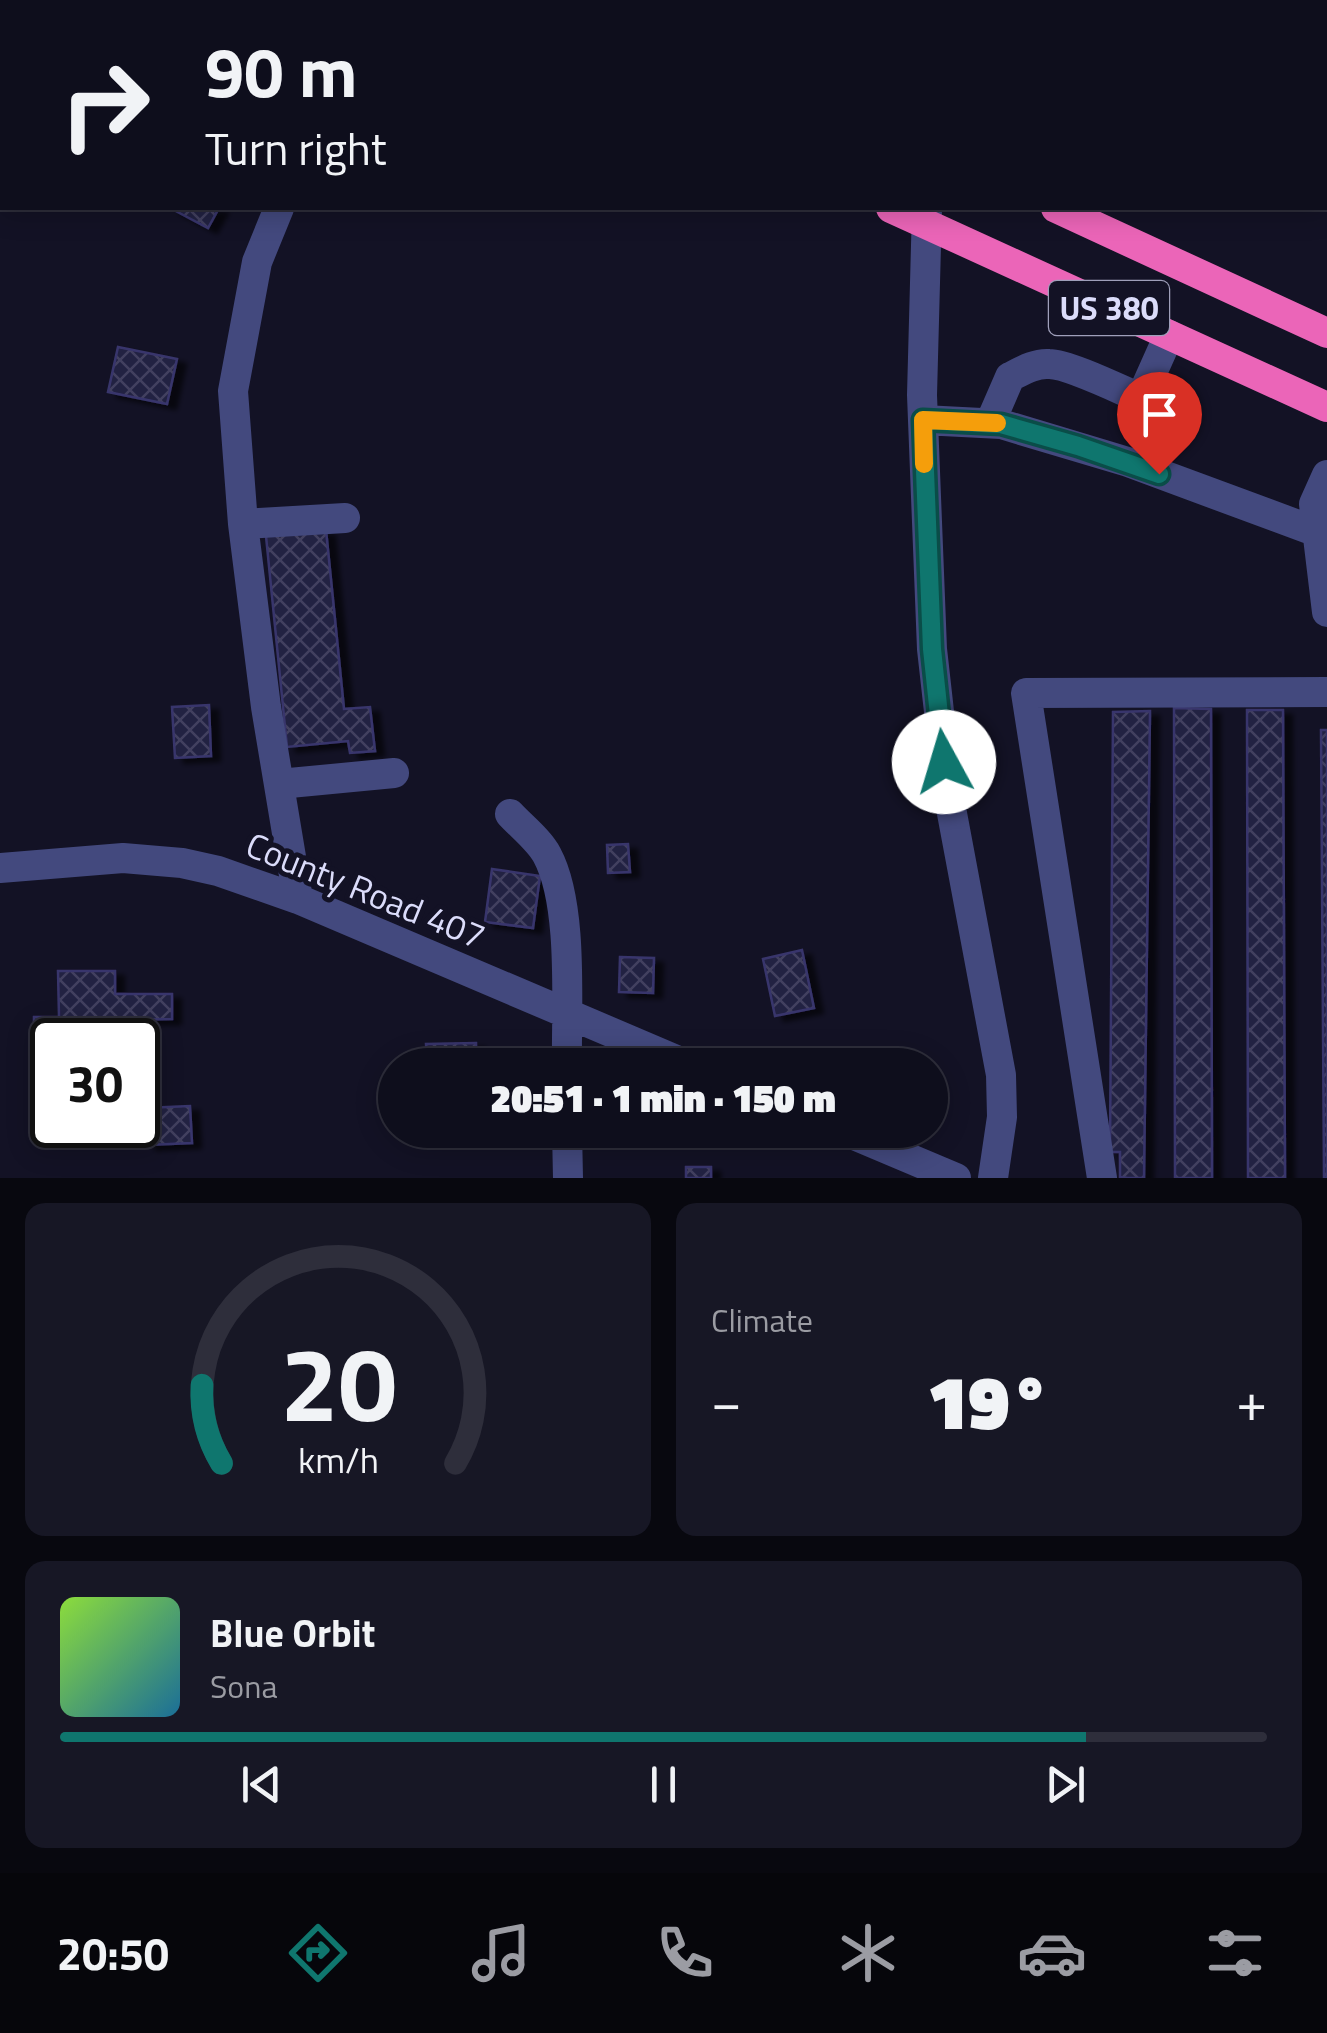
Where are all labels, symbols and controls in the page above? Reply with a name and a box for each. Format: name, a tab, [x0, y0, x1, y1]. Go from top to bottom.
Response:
text: 90 m	[205, 18, 358, 124]
icon: right	[40, 40, 170, 170]
text: Turn right	[205, 114, 387, 182]
road number: US 380	[1049, 281, 1169, 335]
pin	[1117, 372, 1202, 475]
icon: arrive	[1132, 387, 1187, 442]
position arrow	[892, 710, 996, 814]
street label: County Road 407	[238, 817, 494, 963]
speed limit sign: 30	[30, 1018, 160, 1148]
text: 20:51 · 1 min · 150 m	[490, 1069, 836, 1127]
text: Climate	[711, 1296, 813, 1344]
text: 20	[280, 1303, 396, 1461]
text: 19°	[927, 1344, 1051, 1458]
text: −	[711, 1359, 742, 1442]
text: +	[1236, 1359, 1267, 1442]
text: km/h	[298, 1432, 378, 1487]
text: Blue Orbit	[210, 1604, 375, 1662]
text: Sona	[210, 1662, 277, 1710]
icon: previous	[234, 1757, 289, 1812]
icon: pause	[636, 1757, 691, 1812]
icon: next	[1038, 1757, 1093, 1812]
icon: directions	[283, 1918, 353, 1988]
icon: music	[466, 1918, 536, 1988]
icon: phone	[650, 1918, 720, 1988]
icon: climate	[833, 1918, 903, 1988]
icon: car	[1017, 1918, 1087, 1988]
icon: filters	[1200, 1918, 1270, 1988]
text: 20:50	[57, 1919, 169, 1987]

